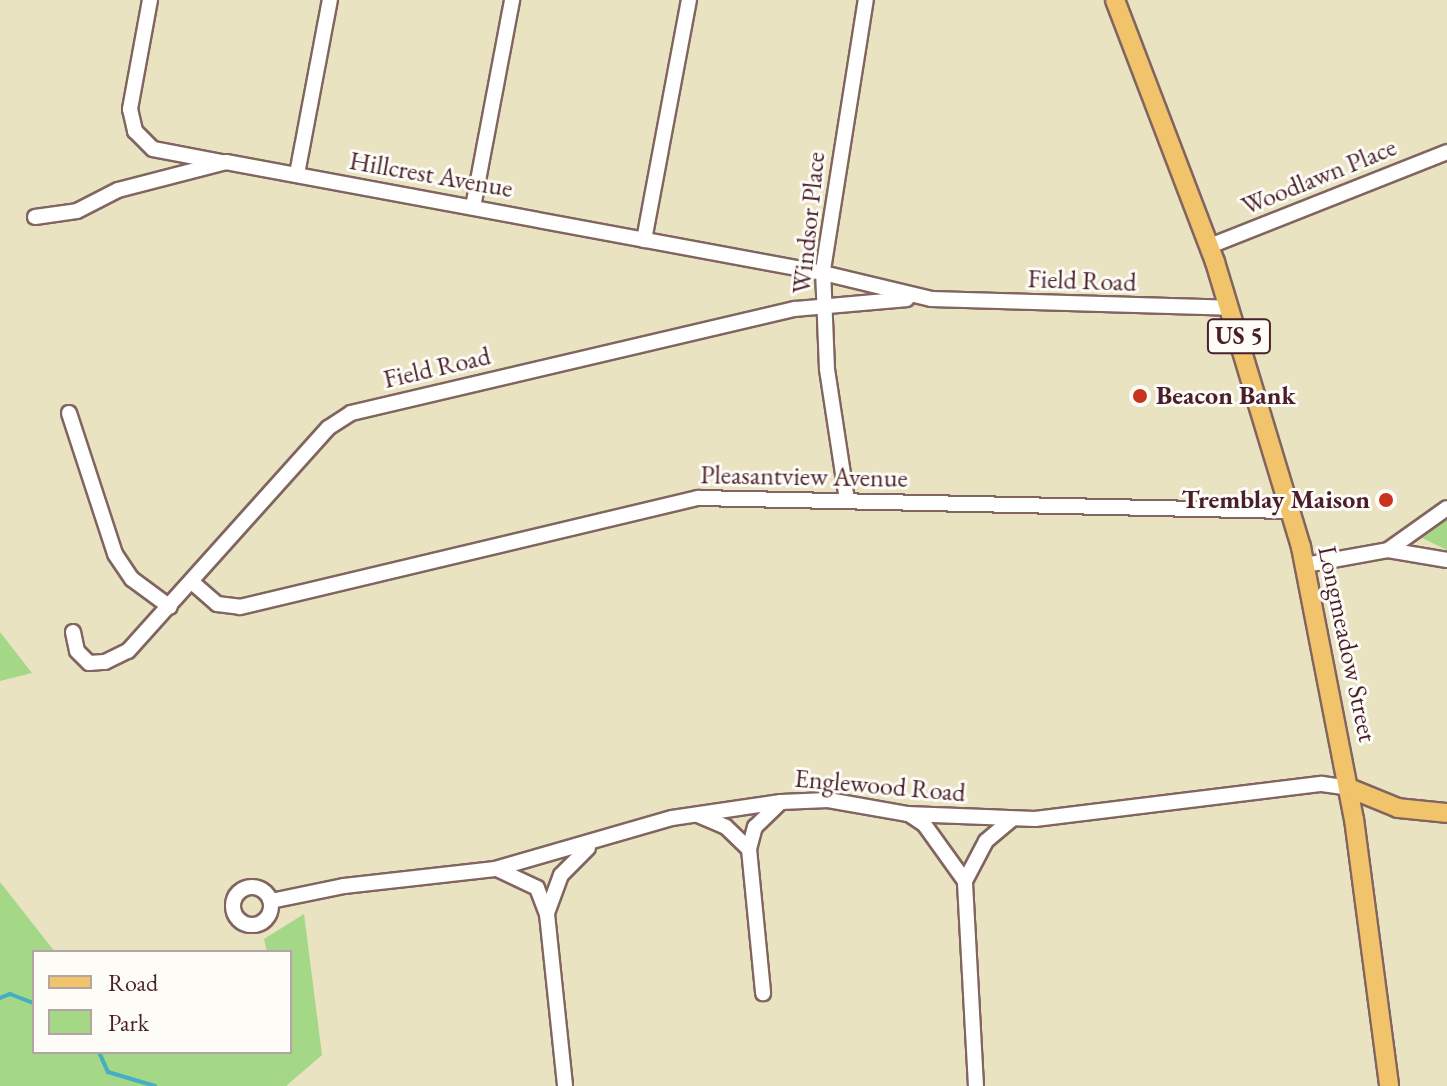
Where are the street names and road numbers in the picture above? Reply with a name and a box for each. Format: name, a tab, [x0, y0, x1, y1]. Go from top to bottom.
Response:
street label: Woodlawn Place	[1237, 132, 1401, 222]
street label: Hillcrest Avenue	[347, 145, 515, 205]
street label: Windsor Place	[786, 150, 832, 296]
street label: Field Road	[1027, 264, 1137, 298]
road number: US 5	[1205, 316, 1273, 356]
street label: Field Road	[380, 341, 494, 395]
street label: Pleasantview Avenue	[700, 460, 908, 494]
street label: Longmeadow Street	[1311, 543, 1383, 745]
street label: Englewood Road	[793, 763, 967, 809]

